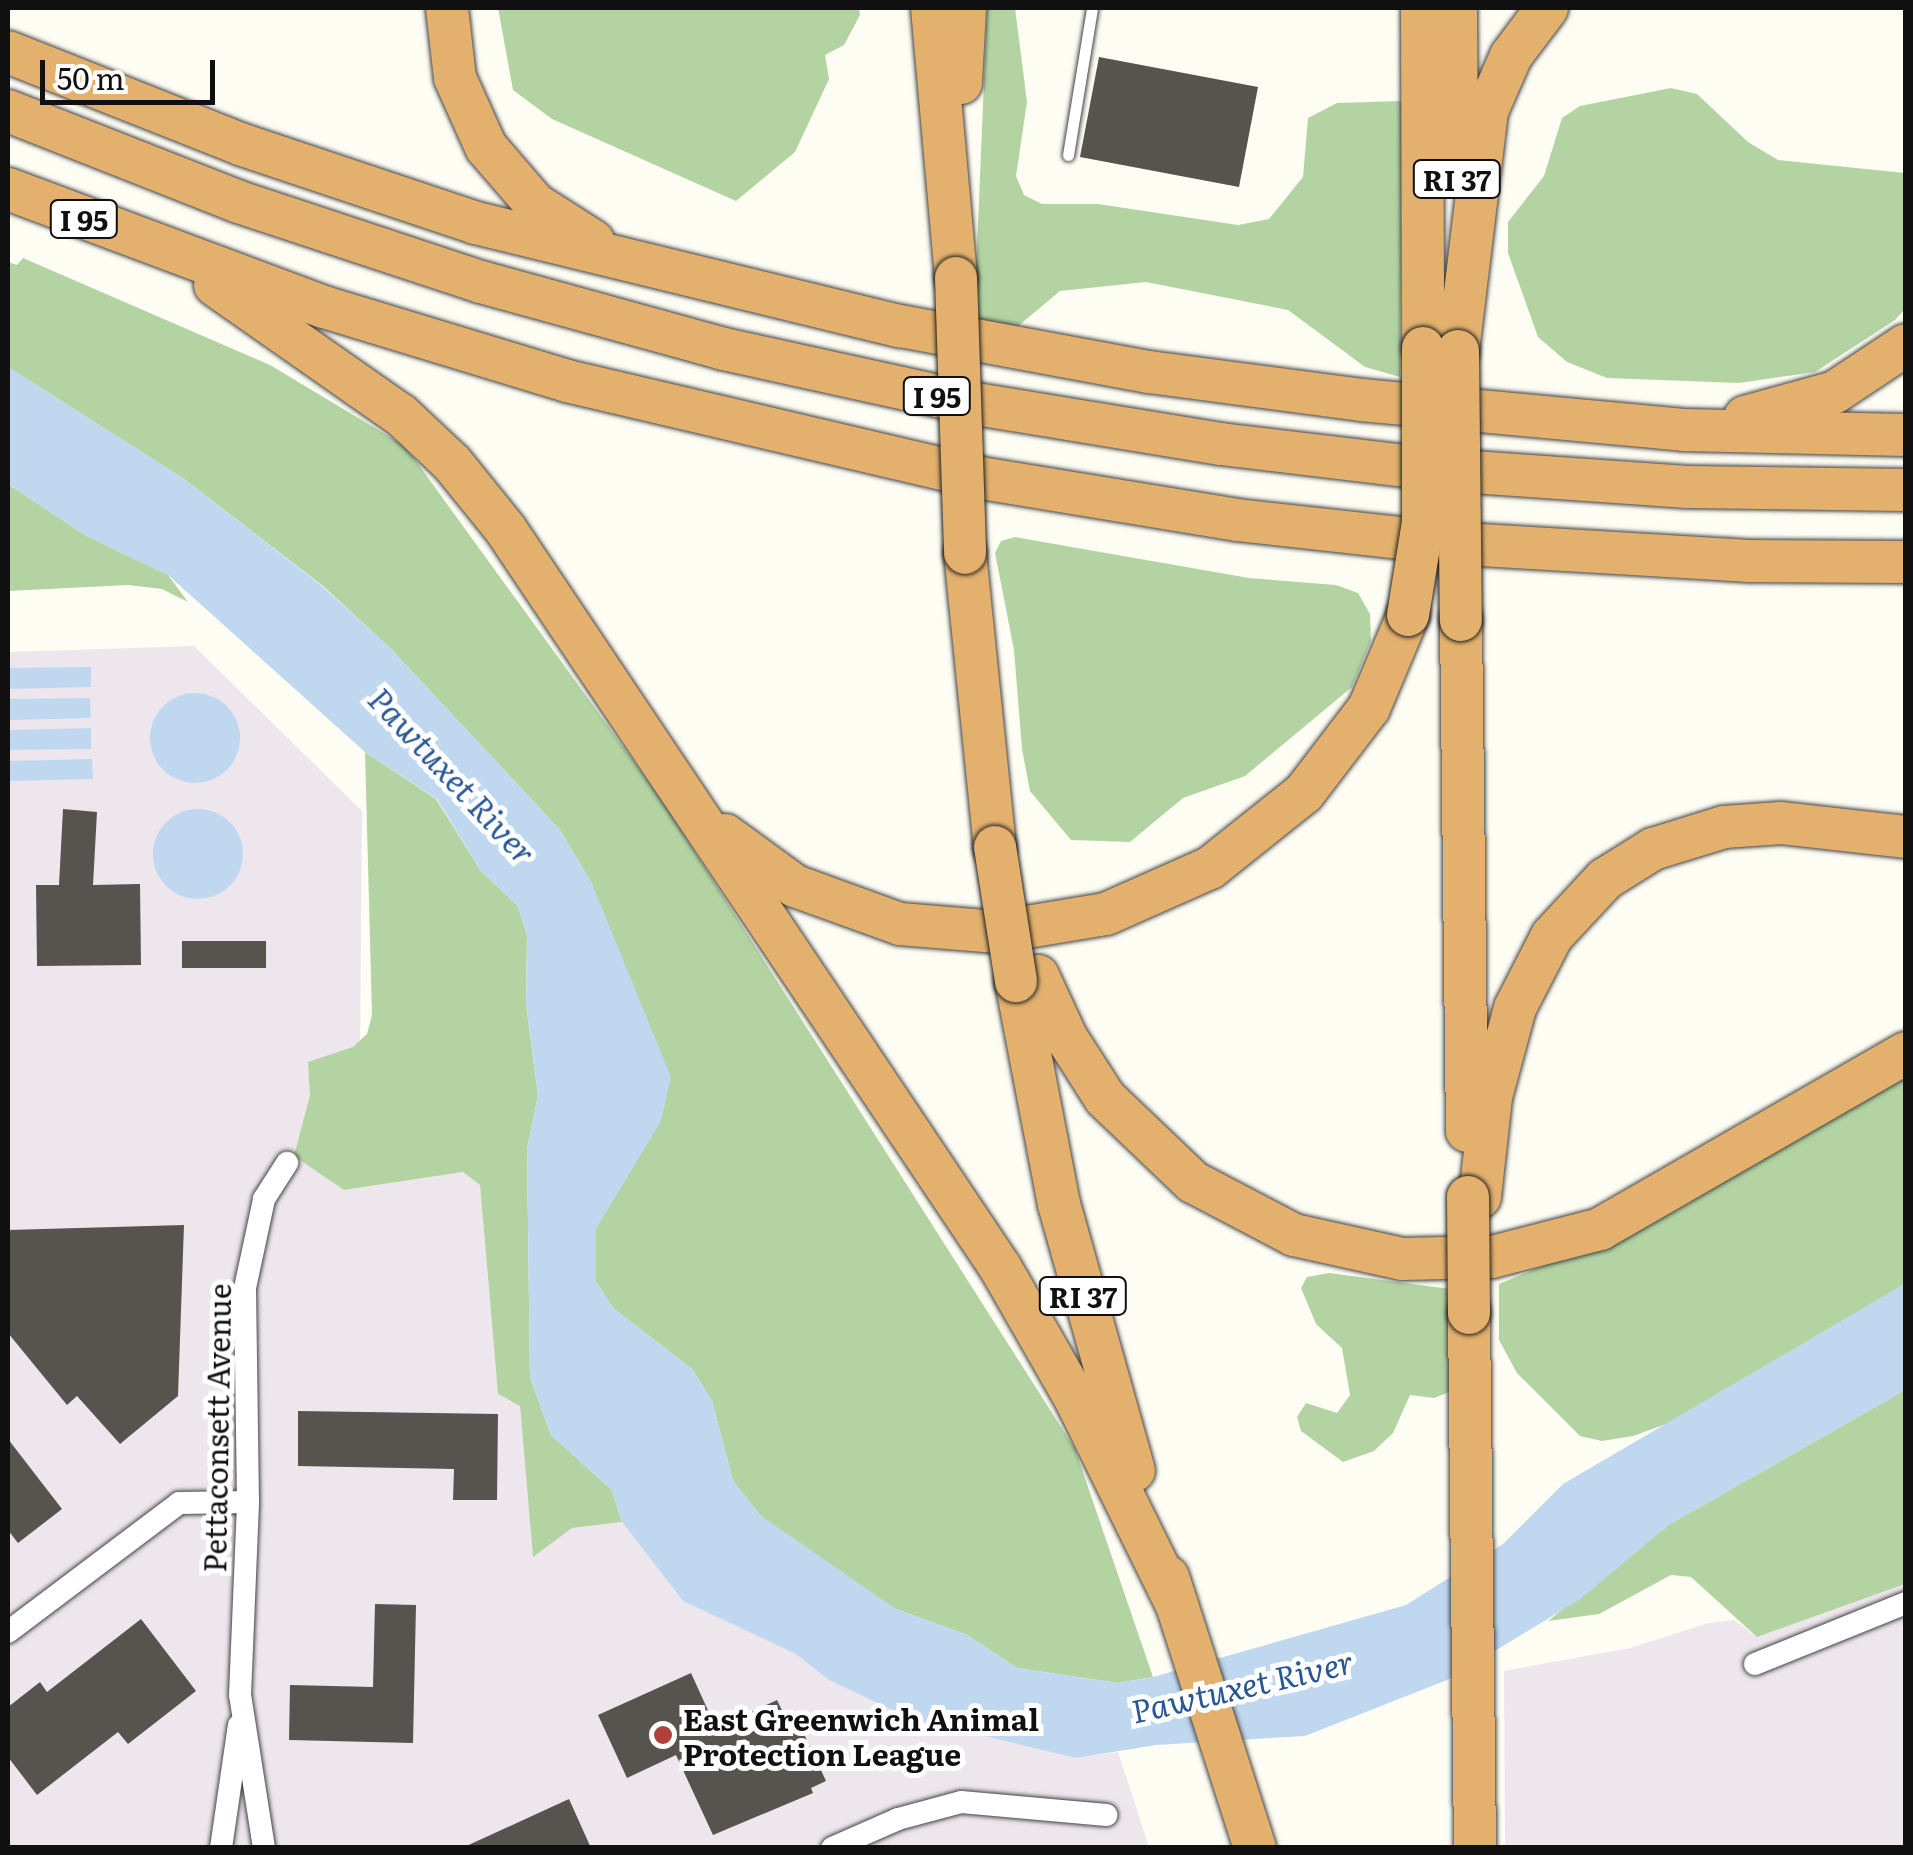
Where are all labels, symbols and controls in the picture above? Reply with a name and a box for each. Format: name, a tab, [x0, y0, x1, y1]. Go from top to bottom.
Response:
scale bar	[45, 40, 220, 102]
text: 50 m	[57, 55, 125, 99]
road number: RI 37	[1412, 156, 1502, 202]
road number: I 95	[49, 196, 119, 242]
road number: I 95	[902, 373, 972, 419]
water label: Pawtuxet River	[362, 679, 544, 871]
road number: RI 37	[1038, 1273, 1128, 1319]
street label: Pettaconsett Avenue	[195, 1283, 237, 1573]
water label: Pawtuxet River	[1127, 1641, 1357, 1729]
place label: East Greenwich Animal Protection League	[683, 1700, 1039, 1770]
marker: East Greenwich Animal Protection League	[652, 1724, 674, 1746]

